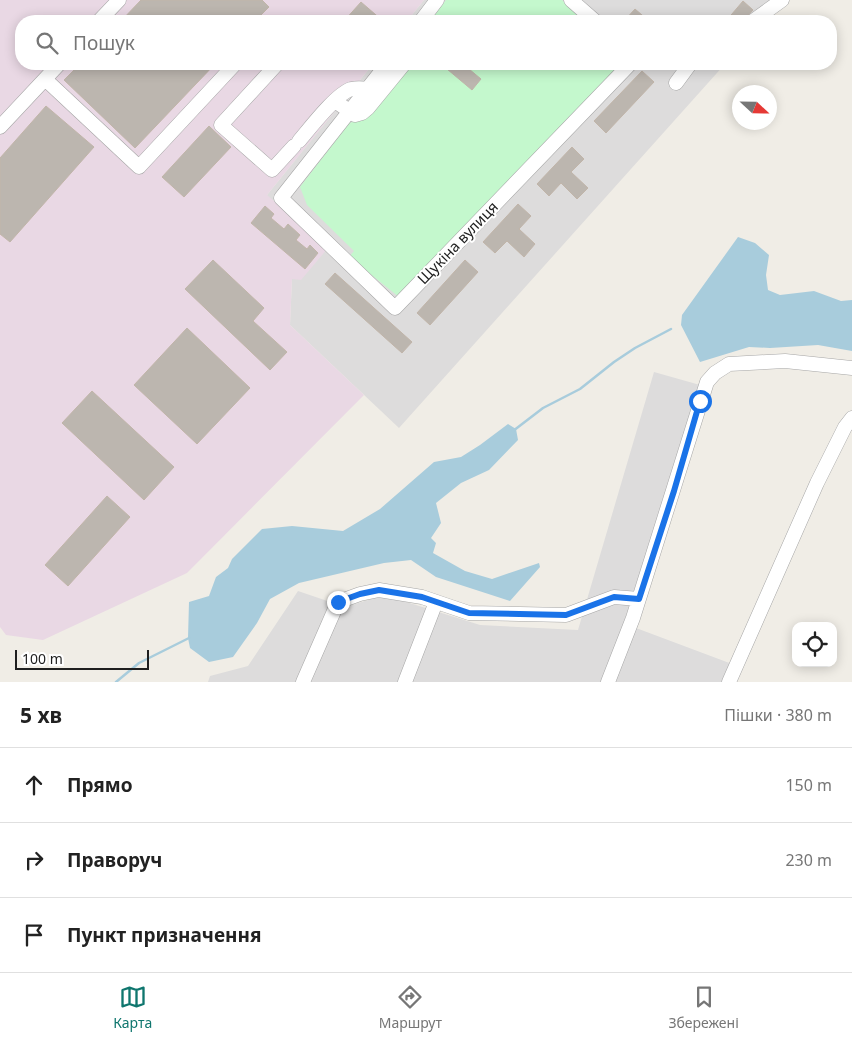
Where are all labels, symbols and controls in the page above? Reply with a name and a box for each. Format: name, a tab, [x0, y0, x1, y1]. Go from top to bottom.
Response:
search box	[15, 15, 837, 70]
icon: search	[33, 29, 61, 57]
text: Пошук	[73, 30, 135, 56]
north arrow	[732, 85, 777, 130]
street label: Щукіна вулиця	[413, 197, 502, 288]
route start	[689, 390, 712, 413]
route end	[327, 591, 350, 614]
map controls	[792, 622, 837, 667]
button: locate	[792, 622, 837, 667]
scale bar	[15, 647, 149, 670]
text: 100 m	[22, 649, 63, 668]
text: 5 хв	[20, 701, 62, 729]
text: Пішки · 380 m	[724, 704, 832, 726]
icon: ahead	[20, 771, 48, 799]
text: Прямо	[67, 772, 133, 798]
text: 150 m	[785, 774, 832, 796]
icon: right	[20, 846, 48, 874]
text: Праворуч	[67, 847, 162, 873]
text: 230 m	[785, 849, 832, 871]
icon: arrive	[20, 921, 48, 949]
text: Пункт призначення	[67, 922, 261, 948]
tab: Карта	[113, 983, 152, 1032]
tab: Маршрут	[379, 983, 442, 1032]
tab: Збережені	[668, 983, 739, 1032]

